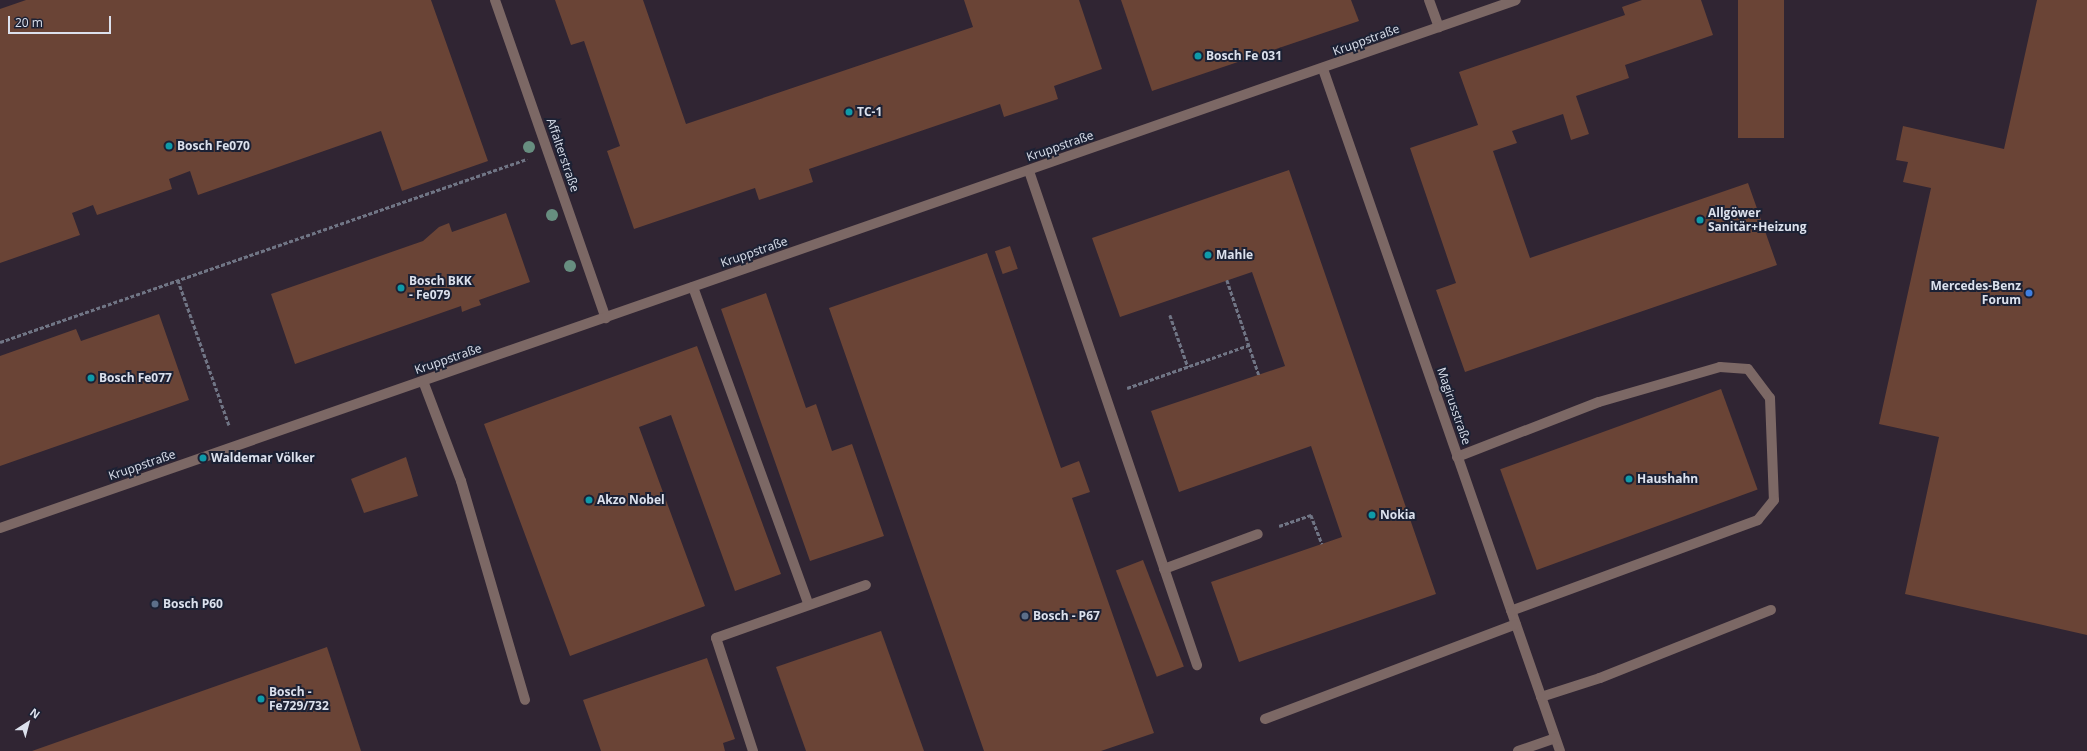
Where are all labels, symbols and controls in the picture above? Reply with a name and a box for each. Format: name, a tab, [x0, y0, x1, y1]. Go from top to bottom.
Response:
scale bar	[10, 8, 113, 34]
text: 20 m	[15, 14, 43, 31]
street label: Kruppstraße	[1331, 21, 1401, 59]
place label: Bosch Fe 031	[1206, 49, 1282, 63]
marker: Bosch Fe 031	[1193, 51, 1203, 61]
place label: TC-1	[857, 105, 882, 119]
marker: TC-1	[844, 107, 854, 117]
street label: Affalterstraße	[544, 116, 582, 194]
street label: Kruppstraße	[1025, 128, 1095, 164]
place label: Bosch Fe070	[177, 139, 250, 153]
marker: Bosch Fe070	[164, 141, 174, 151]
place label: Allgöwer Sanitär+Heizung	[1708, 206, 1807, 234]
marker: Allgöwer Sanitär+Heizung	[1695, 215, 1705, 225]
street label: Kruppstraße	[719, 234, 789, 270]
place label: Mahle	[1216, 248, 1253, 262]
marker: Mahle	[1203, 250, 1213, 260]
place label: Bosch BKK - Fe079	[409, 274, 472, 302]
place label: Mercedes-Benz Forum	[1930, 279, 2021, 307]
marker: Bosch BKK - Fe079	[396, 283, 406, 293]
marker: Mercedes-Benz Forum	[2024, 288, 2034, 298]
street label: Kruppstraße	[413, 341, 483, 377]
street label: Magirusstraße	[1434, 365, 1474, 447]
place label: Bosch Fe077	[99, 371, 172, 385]
marker: Bosch Fe077	[86, 373, 96, 383]
street label: Kruppstraße	[107, 447, 177, 483]
place label: Waldemar Völker	[211, 451, 315, 465]
marker: Waldemar Völker	[198, 453, 208, 463]
place label: Haushahn	[1637, 472, 1698, 486]
marker: Haushahn	[1624, 474, 1634, 484]
place label: Akzo Nobel	[597, 493, 665, 507]
marker: Akzo Nobel	[584, 495, 594, 505]
place label: Nokia	[1380, 508, 1416, 522]
marker: Nokia	[1367, 510, 1377, 520]
place label: Bosch P60	[163, 597, 223, 611]
marker: Bosch P60	[150, 599, 160, 609]
place label: Bosch - P67	[1033, 609, 1100, 623]
marker: Bosch - P67	[1020, 611, 1030, 621]
place label: Bosch - Fe729/732	[269, 685, 329, 713]
marker: Bosch - Fe729/732	[256, 694, 266, 704]
north arrow	[8, 703, 48, 743]
text: N	[27, 704, 43, 722]

